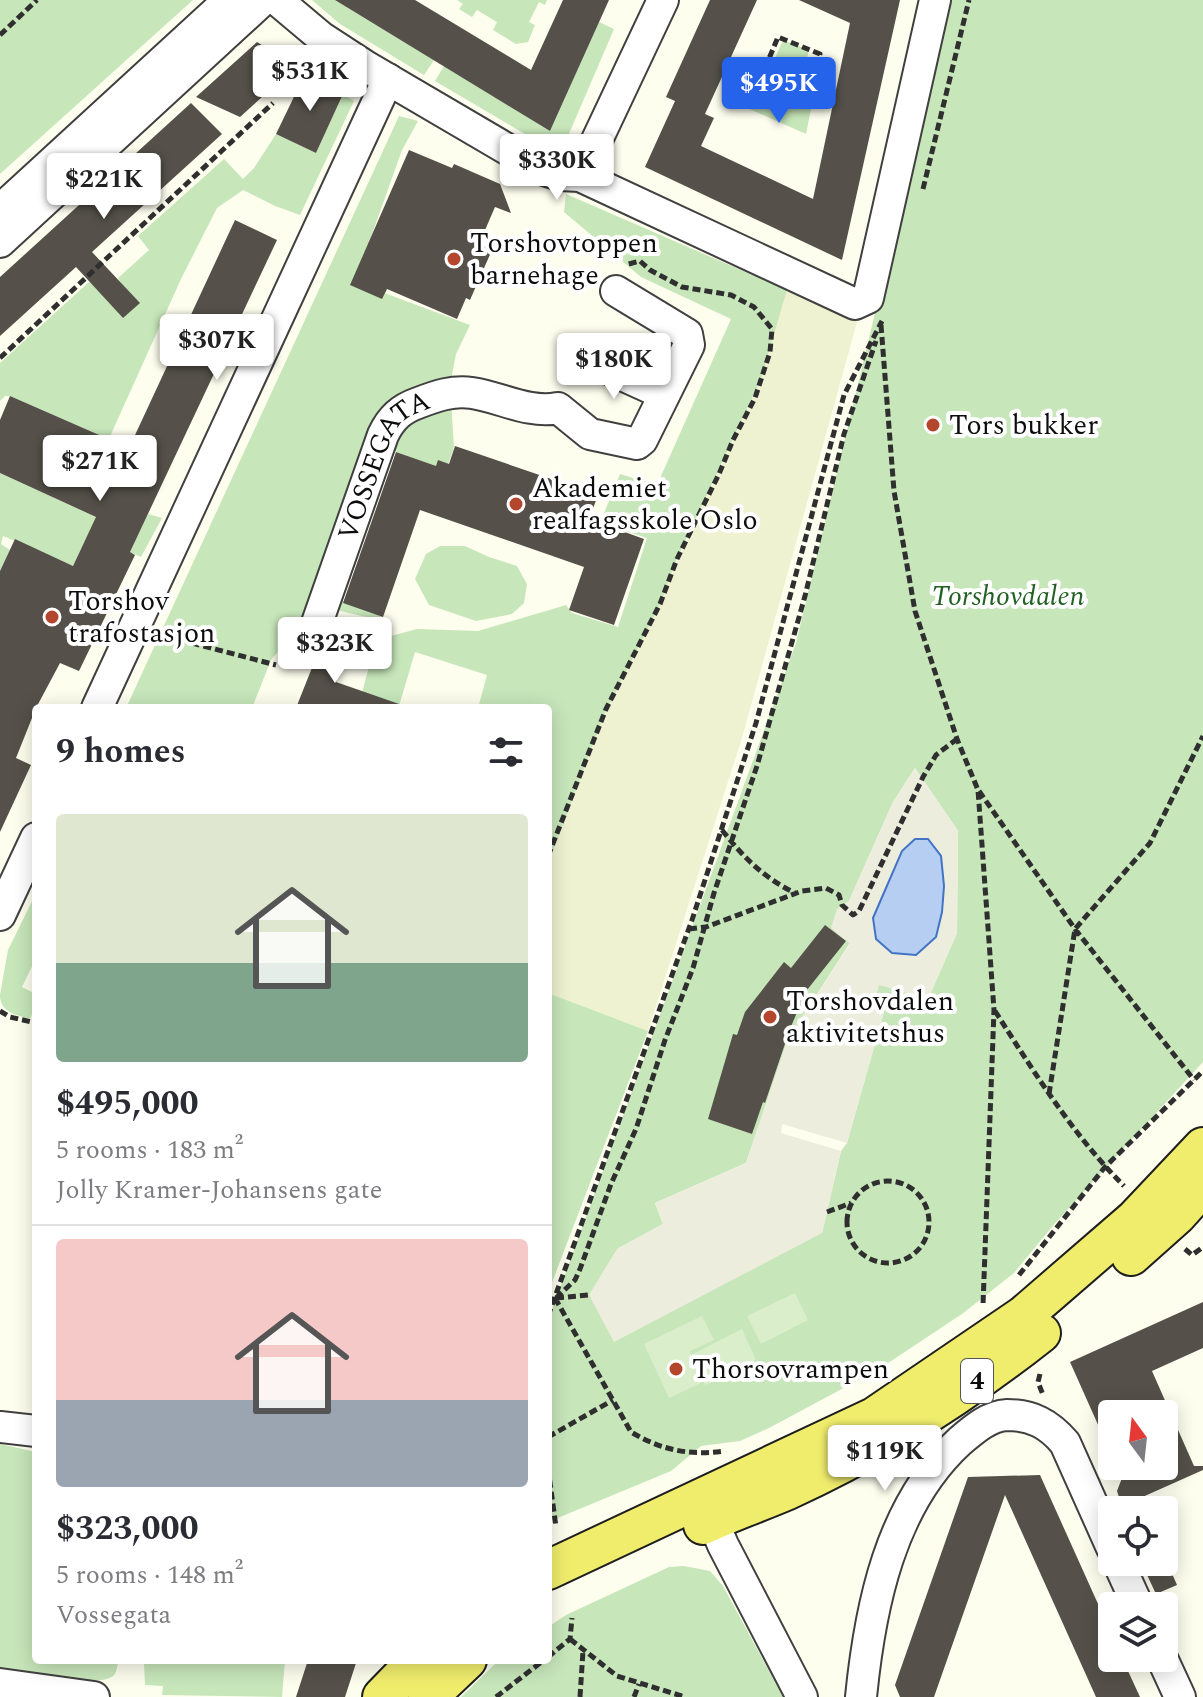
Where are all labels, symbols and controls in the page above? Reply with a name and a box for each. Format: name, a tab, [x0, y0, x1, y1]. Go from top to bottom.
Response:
pin: $531K	[254, 45, 366, 113]
text: $531K	[271, 51, 349, 91]
pin: $495K	[723, 57, 835, 125]
text: $495K	[740, 63, 818, 103]
pin: $330K	[501, 134, 613, 202]
text: $330K	[518, 140, 596, 180]
pin: $221K	[48, 153, 160, 221]
text: $221K	[65, 159, 143, 199]
place label: Torshovtoppen barnehage	[470, 222, 658, 297]
marker: Torshovtoppen barnehage	[445, 250, 463, 268]
pin: $307K	[161, 314, 273, 382]
text: $307K	[178, 320, 256, 360]
pin: $180K	[558, 333, 670, 401]
text: $180K	[575, 339, 653, 379]
street label: VOSSEGATA	[326, 379, 436, 546]
place label: Tors bukker	[949, 404, 1098, 447]
marker: Tors bukker	[924, 416, 942, 434]
pin: $271K	[44, 435, 156, 503]
text: $271K	[61, 441, 139, 481]
place label: Akademiet realfagsskole Oslo	[532, 467, 758, 542]
marker: Akademiet realfagsskole Oslo	[507, 495, 525, 513]
park label: Torshovdalen	[931, 575, 1085, 618]
place label: Torshov trafostasjon	[68, 580, 215, 655]
marker: Torshov trafostasjon	[43, 608, 61, 626]
pin: $323K	[279, 617, 391, 685]
text: $323K	[296, 623, 374, 663]
text: 9 homes	[56, 726, 186, 778]
icon: filters	[484, 730, 528, 774]
icon: home	[220, 866, 364, 1010]
place label: Torshovdalen aktivitetshus	[786, 980, 954, 1055]
marker: Torshovdalen aktivitetshus	[761, 1008, 779, 1026]
text: $495,000	[56, 1078, 199, 1130]
text: 5 rooms · 183 m²	[56, 1130, 243, 1170]
text: Jolly Kramer-Johansens gate	[56, 1170, 382, 1210]
icon: home	[220, 1291, 364, 1435]
place label: Thorsovrampen	[692, 1348, 889, 1391]
road number: 4	[961, 1359, 993, 1403]
marker: Thorsovrampen	[667, 1360, 685, 1378]
north arrow	[1098, 1400, 1178, 1480]
map controls	[1098, 1400, 1178, 1672]
pin: $119K	[829, 1425, 941, 1493]
text: $119K	[846, 1431, 924, 1471]
button: locate	[1098, 1496, 1178, 1576]
text: $323,000	[56, 1503, 199, 1555]
text: 5 rooms · 148 m²	[56, 1555, 243, 1595]
button: layers	[1098, 1592, 1178, 1672]
text: Vossegata	[56, 1595, 171, 1635]

